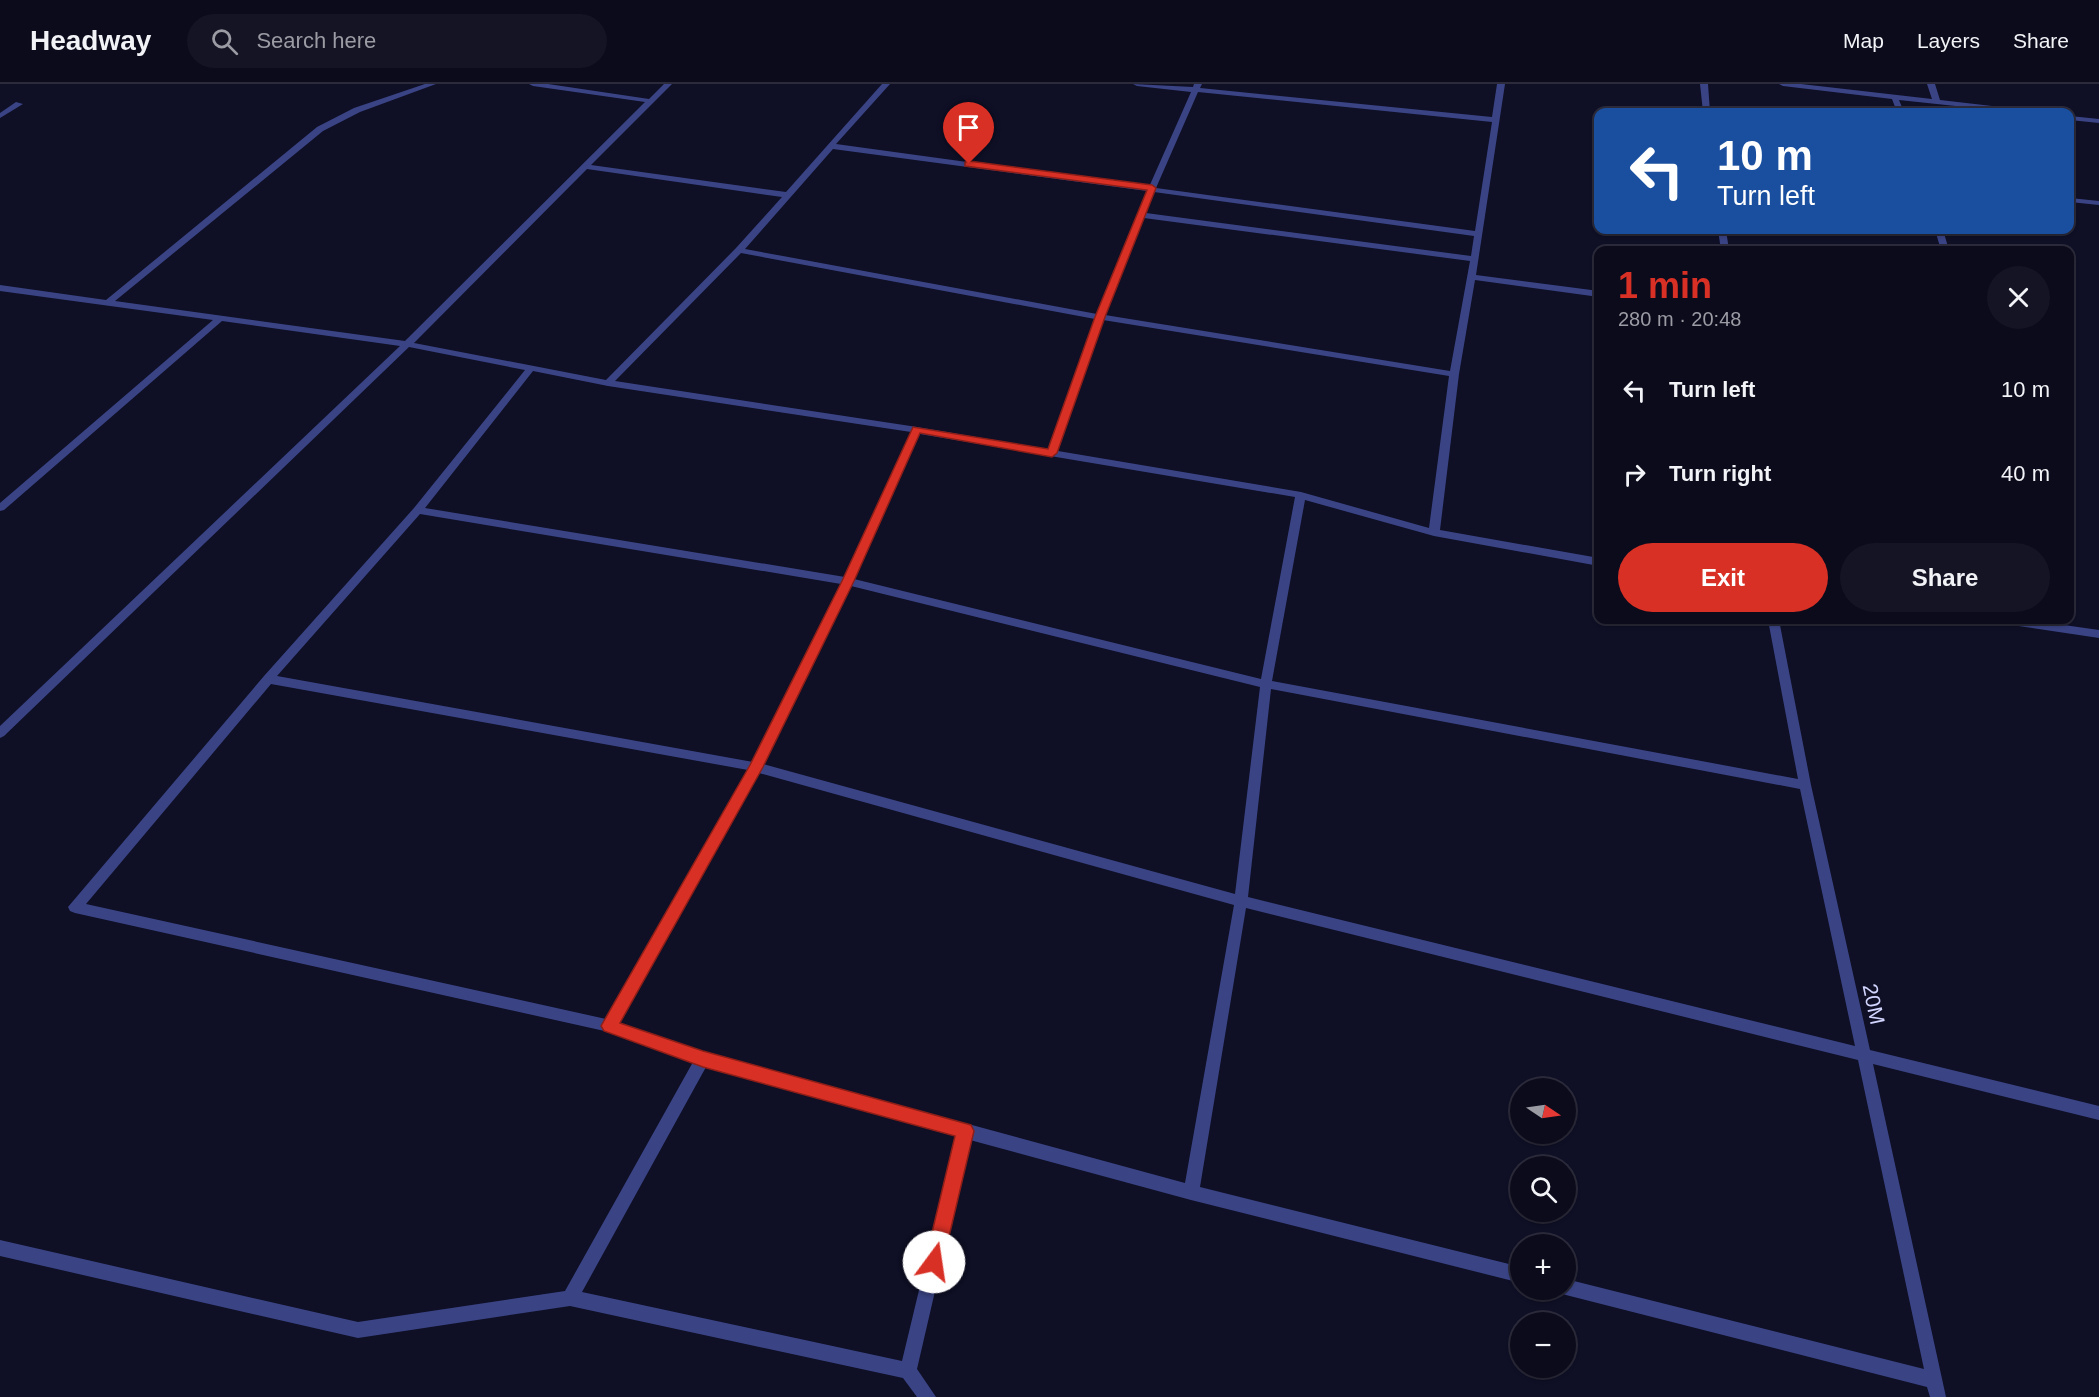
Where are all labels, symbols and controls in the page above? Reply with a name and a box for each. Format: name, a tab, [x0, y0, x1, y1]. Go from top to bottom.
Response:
search box	[187, 14, 607, 68]
text: Headway	[30, 25, 151, 56]
icon: search	[208, 25, 241, 58]
text: Search here	[256, 28, 376, 53]
text: Map	[1843, 29, 1884, 52]
text: Layers	[1917, 29, 1980, 52]
text: Share	[2013, 29, 2069, 52]
pin	[943, 102, 994, 164]
icon: arrive	[952, 111, 985, 144]
icon: left	[1618, 132, 1696, 210]
text: 10 m	[1717, 132, 1813, 179]
text: Turn left	[1717, 181, 1815, 211]
text: 1 min	[1618, 265, 1712, 306]
button: close	[1987, 266, 2050, 329]
text: 280 m · 20:48	[1618, 308, 1741, 330]
icon: left	[1618, 374, 1651, 407]
text: Turn left	[1669, 377, 1755, 402]
text: 10 m	[2001, 377, 2050, 402]
icon: right	[1618, 458, 1651, 491]
text: Turn right	[1669, 461, 1771, 486]
text: 40 m	[2001, 461, 2050, 486]
button: Exit	[1618, 543, 1828, 612]
button: Share	[1840, 543, 2050, 612]
street label: 20M	[1859, 982, 1889, 1026]
north arrow	[1510, 1078, 1576, 1144]
map controls	[1510, 1078, 1576, 1378]
button: search	[1510, 1156, 1576, 1222]
position arrow	[902, 1230, 966, 1294]
button: +	[1510, 1234, 1576, 1300]
button: −	[1510, 1312, 1576, 1378]

